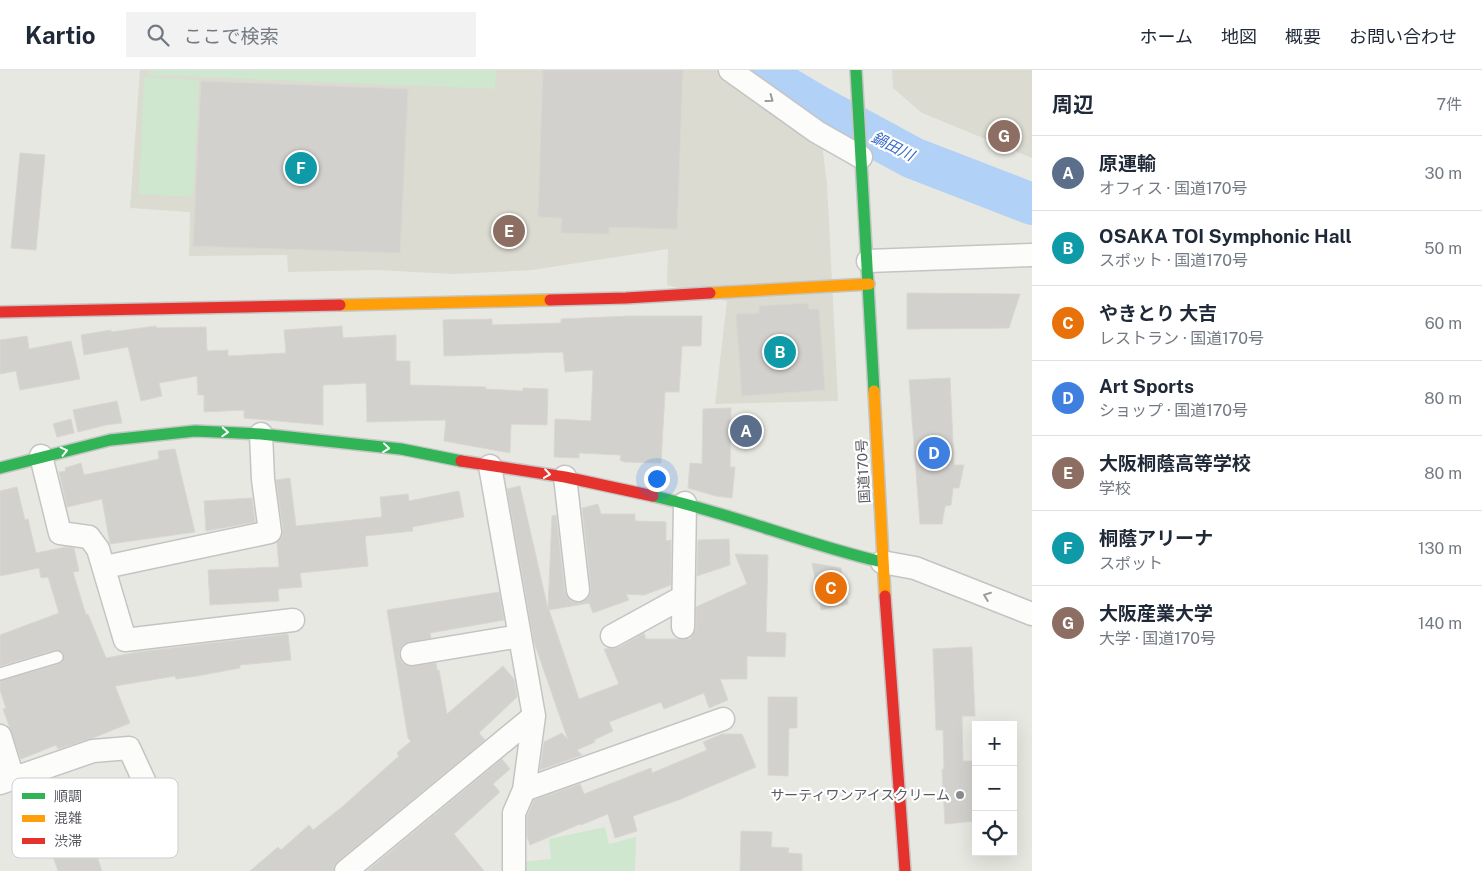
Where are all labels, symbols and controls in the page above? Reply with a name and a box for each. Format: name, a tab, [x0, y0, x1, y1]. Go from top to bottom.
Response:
search box	[126, 12, 476, 57]
text: Kartio	[25, 21, 96, 49]
icon: search	[144, 21, 172, 49]
text: ここで検索	[184, 25, 279, 47]
text: ホーム	[1140, 26, 1193, 47]
text: 地図	[1221, 26, 1257, 47]
text: 概要	[1285, 26, 1321, 47]
text: お問い合わせ	[1349, 26, 1457, 47]
text: 周辺	[1052, 92, 1094, 117]
one-way arrow	[764, 93, 774, 102]
text: 7件	[1436, 95, 1462, 114]
pin: G	[988, 117, 1020, 155]
water label: 鍋田川	[869, 128, 919, 165]
pin: F	[285, 149, 317, 187]
text: 原運輸	[1099, 152, 1156, 174]
text: A	[1062, 164, 1074, 183]
text: 30 m	[1425, 164, 1462, 183]
text: オフィス · 国道170号	[1099, 179, 1248, 198]
pin: E	[493, 212, 525, 250]
text: OSAKA TOI Symphonic Hall	[1099, 225, 1352, 247]
text: B	[1063, 239, 1073, 258]
text: 50 m	[1424, 239, 1462, 258]
text: スポット · 国道170号	[1099, 251, 1248, 270]
text: やきとり 大吉	[1099, 302, 1217, 324]
text: C	[1062, 314, 1074, 333]
text: 60 m	[1425, 314, 1462, 333]
text: レストラン · 国道170号	[1099, 329, 1264, 348]
pin: B	[764, 333, 796, 371]
text: Art Sports	[1099, 375, 1194, 397]
text: D	[1062, 389, 1074, 408]
text: 80 m	[1424, 389, 1462, 408]
text: ショップ · 国道170号	[1099, 401, 1248, 420]
pin: A	[730, 412, 762, 450]
one-way arrow	[221, 427, 229, 438]
pin: D	[918, 434, 950, 472]
street label: 国道170号	[853, 438, 873, 504]
one-way arrow	[383, 442, 391, 453]
one-way arrow	[60, 446, 69, 457]
text: 大阪桐蔭高等学校	[1099, 452, 1251, 474]
text: E	[1063, 464, 1073, 483]
text: 80 m	[1424, 464, 1462, 483]
your location	[644, 466, 670, 492]
one-way arrow	[542, 469, 551, 479]
text: 学校	[1099, 479, 1131, 498]
text: 桐蔭アリーナ	[1099, 527, 1213, 549]
text: F	[1063, 539, 1073, 558]
text: 130 m	[1418, 539, 1462, 558]
text: スポット	[1099, 554, 1163, 573]
pin: C	[815, 569, 847, 607]
one-way arrow	[983, 592, 991, 602]
text: 大阪産業大学	[1099, 602, 1213, 624]
text: G	[1062, 614, 1074, 633]
text: 140 m	[1418, 614, 1462, 633]
text: 大学 · 国道170号	[1099, 629, 1216, 648]
map controls	[972, 721, 1017, 856]
button: +	[972, 721, 1017, 766]
button: −	[972, 766, 1017, 811]
legend	[12, 778, 178, 858]
place label: サーティワンアイスクリーム	[770, 787, 950, 803]
text: 順調	[54, 788, 82, 804]
marker: サーティワンアイスクリーム	[954, 789, 966, 801]
text: 混雑	[54, 810, 82, 826]
button: locate	[972, 811, 1017, 856]
text: 渋滞	[54, 833, 82, 849]

